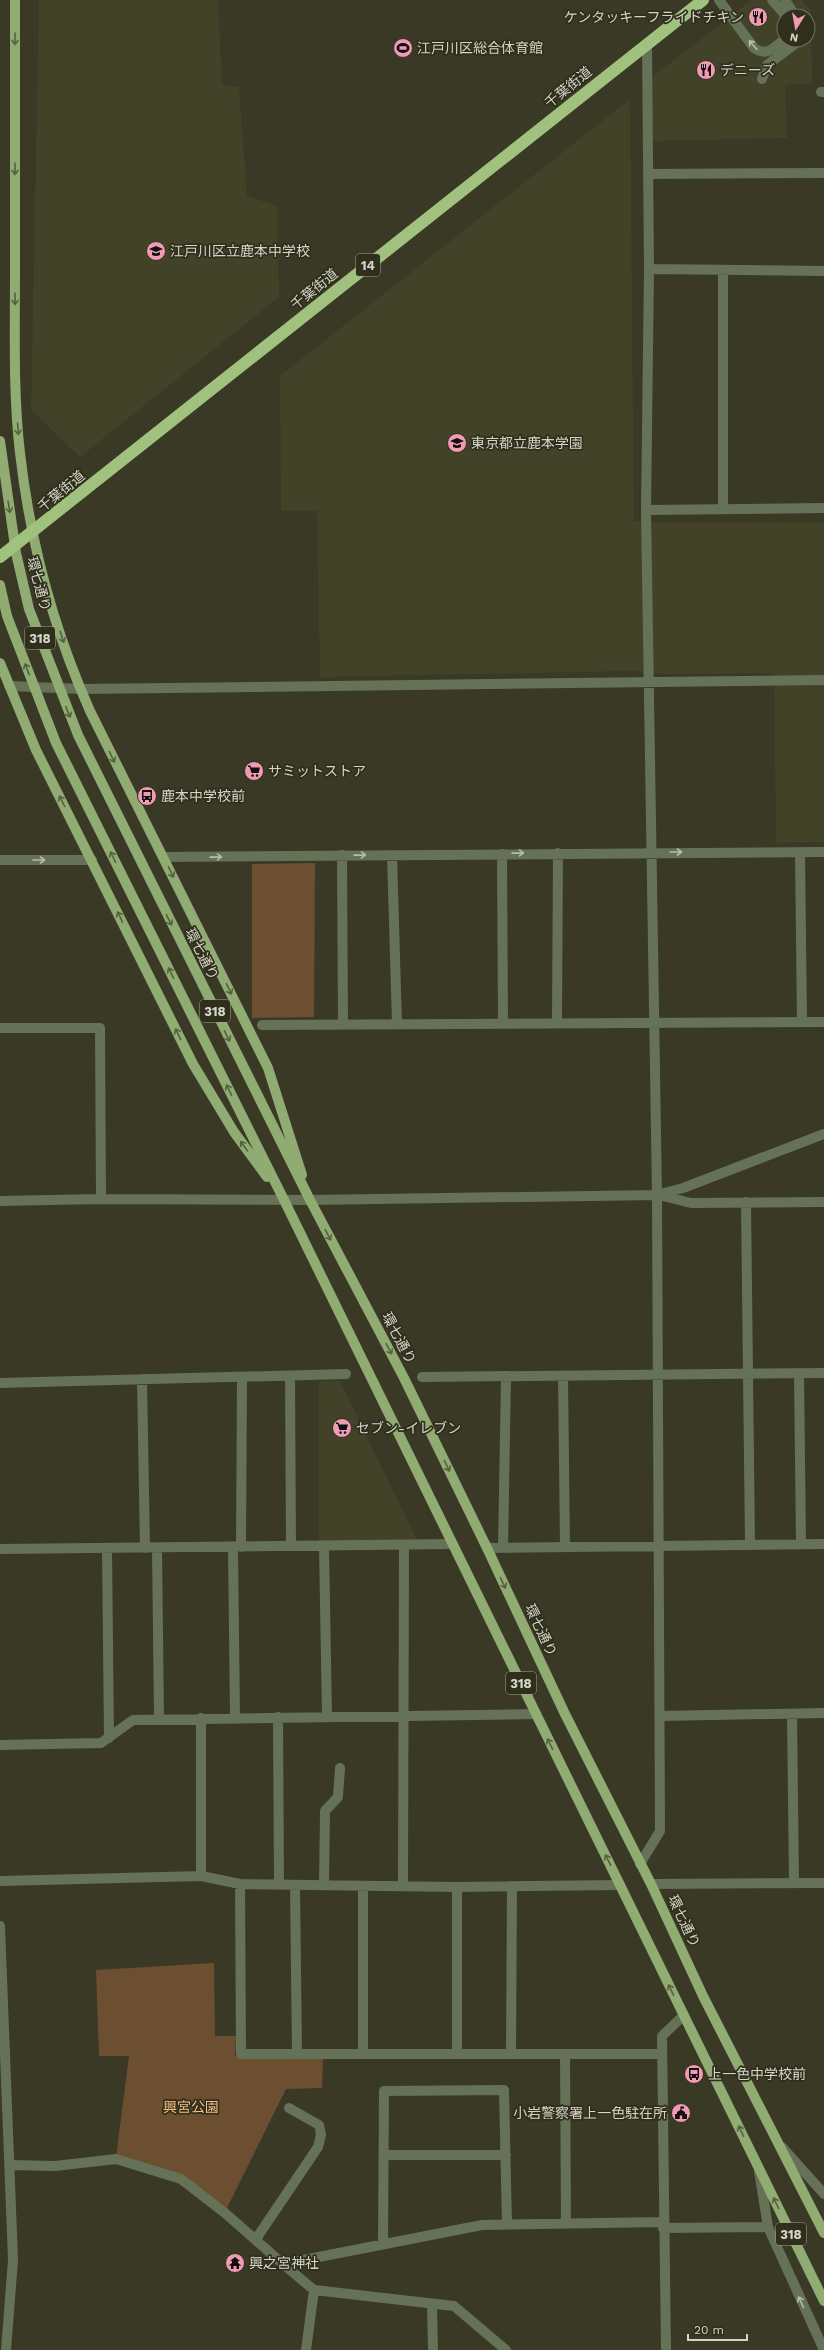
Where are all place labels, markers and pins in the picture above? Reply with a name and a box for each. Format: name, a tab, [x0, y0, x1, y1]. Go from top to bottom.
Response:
restaurant icon: ケンタッキーフライドチキン	[747, 6, 769, 28]
place label: ケンタッキーフライドチキン	[564, 9, 744, 25]
sports icon: 江戸川区総合体育館	[392, 37, 414, 59]
place label: 江戸川区総合体育館	[417, 40, 543, 56]
restaurant icon: デニーズ	[695, 59, 717, 81]
place label: デニーズ	[720, 62, 775, 78]
school or university icon: 江戸川区立鹿本中学校	[145, 240, 167, 262]
place label: 江戸川区立鹿本中学校	[170, 243, 310, 259]
school or university icon: 東京都立鹿本学園	[446, 432, 468, 454]
place label: 東京都立鹿本学園	[471, 435, 583, 451]
supermarket icon: サミットストア	[243, 760, 265, 782]
place label: サミットストア	[268, 763, 366, 779]
bus stop icon: 鹿本中学校前	[136, 785, 158, 807]
place label: 鹿本中学校前	[161, 788, 245, 804]
supermarket icon: セブン-イレブン	[331, 1417, 353, 1439]
place label: セブン-イレブン	[356, 1420, 461, 1436]
bus stop icon: 上一色中学校前	[683, 2063, 705, 2085]
place label: 上一色中学校前	[708, 2066, 806, 2082]
public building icon: 小岩警察署上一色駐在所	[670, 2102, 692, 2124]
place label: 小岩警察署上一色駐在所	[513, 2105, 667, 2121]
temple icon: 興之宮神社	[224, 2252, 246, 2274]
place label: 興之宮神社	[249, 2255, 319, 2271]

